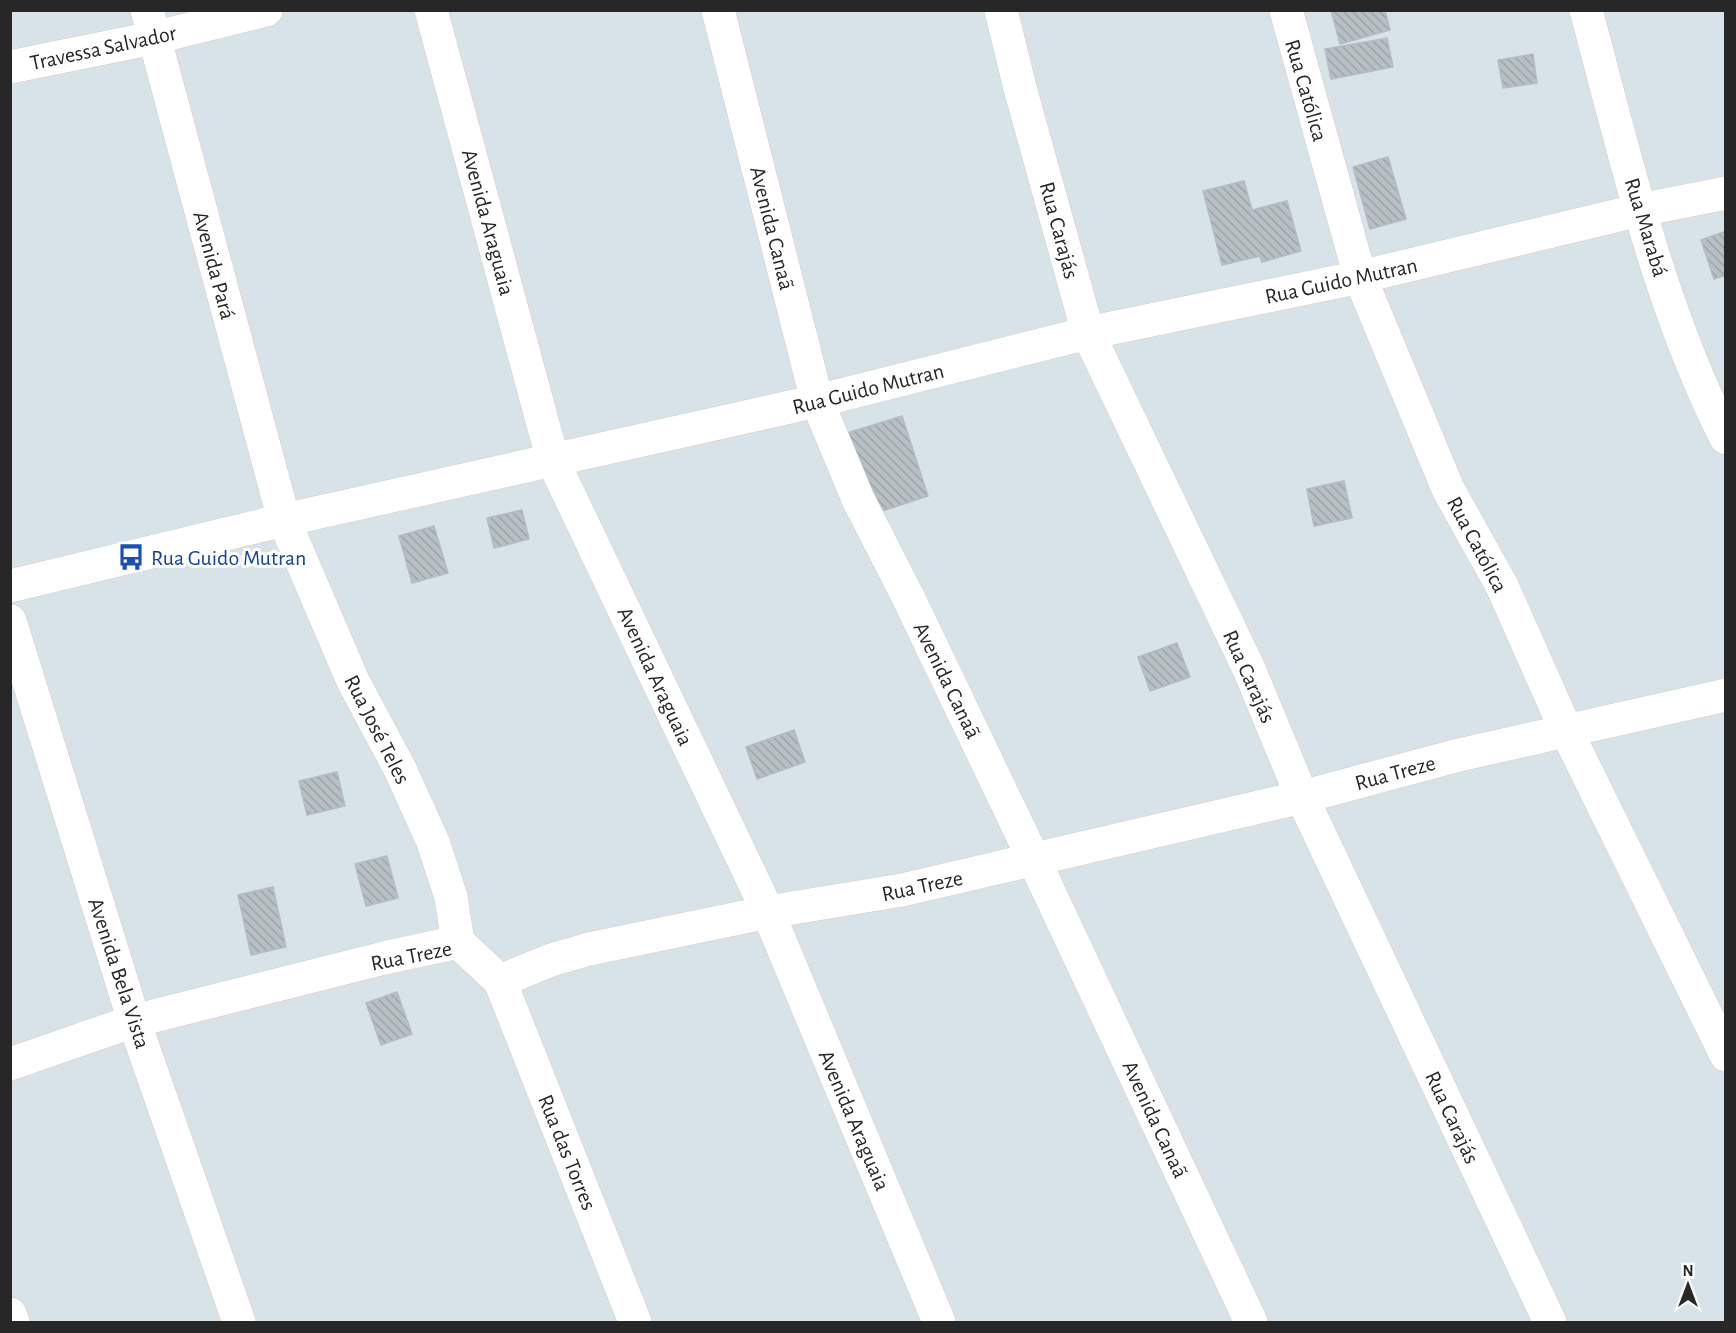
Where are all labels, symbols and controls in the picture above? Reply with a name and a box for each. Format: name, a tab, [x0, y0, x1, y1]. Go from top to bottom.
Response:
street label: Travessa Salvador	[28, 22, 178, 74]
street label: Rua Católica	[1281, 37, 1331, 144]
street label: Avenida Araguaia	[458, 147, 518, 298]
street label: Avenida Canaã	[746, 164, 798, 292]
street label: Rua Marabá	[1621, 175, 1672, 279]
street label: Rua Carajás	[1036, 179, 1083, 281]
street label: Avenida Pará	[189, 209, 239, 322]
street label: Rua Guido Mutran	[1263, 254, 1419, 308]
street label: Rua Guido Mutran	[790, 360, 946, 418]
street label: Rua Católica	[1443, 493, 1511, 596]
bus stop icon: Rua Guido Mutran	[116, 542, 146, 572]
place label: Rua Guido Mutran	[151, 547, 306, 569]
street label: Avenida Araguaia	[613, 604, 697, 749]
street label: Avenida Canaã	[910, 619, 985, 742]
street label: Rua Carajás	[1219, 627, 1279, 726]
street label: Rua José Teles	[340, 671, 414, 787]
street label: Rua Treze	[1353, 752, 1438, 794]
street label: Rua Treze	[880, 867, 965, 905]
street label: Avenida Bela Vista	[84, 895, 154, 1052]
street label: Rua Treze	[369, 937, 454, 975]
street label: Avenida Araguaia	[815, 1047, 894, 1194]
street label: Avenida Canaã	[1118, 1058, 1192, 1181]
street label: Rua Carajás	[1421, 1068, 1483, 1167]
street label: Rua das Torres	[534, 1091, 600, 1213]
north arrow	[1658, 1255, 1718, 1315]
text: N	[1682, 1263, 1694, 1279]

